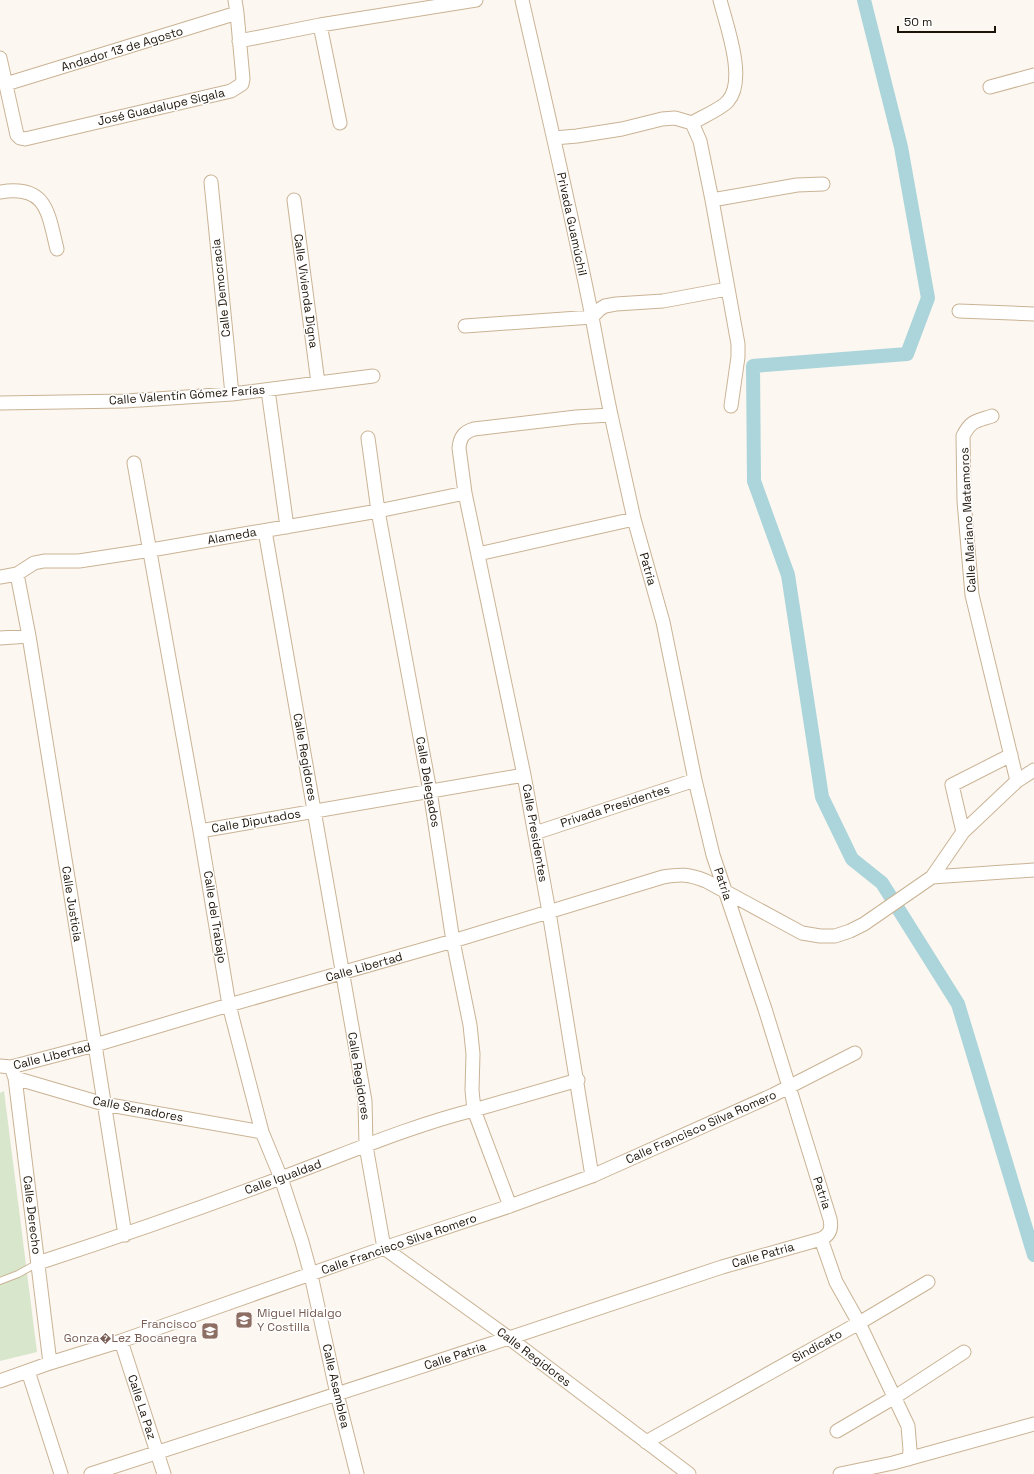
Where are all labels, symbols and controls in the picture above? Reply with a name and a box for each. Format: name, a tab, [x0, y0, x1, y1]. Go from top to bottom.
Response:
scale bar	[898, 8, 995, 34]
text: 50 m	[904, 14, 932, 30]
street label: Andador 13 de Agosto	[59, 23, 185, 75]
street label: José Guadalupe Sigala	[96, 85, 226, 129]
street label: Privada Guamúchil	[553, 171, 591, 277]
street label: Calle Vivienda Digna	[290, 233, 322, 349]
street label: Calle Democracia	[208, 238, 234, 338]
street label: Calle Valentín Gómez Farías	[108, 382, 266, 408]
street label: Calle Mariano Matamoros	[956, 447, 980, 593]
street label: Alameda	[206, 524, 258, 548]
street label: Patria	[636, 551, 660, 587]
street label: Calle Regidores	[289, 712, 321, 802]
street label: Calle Delegados	[412, 735, 444, 829]
street label: Privada Presidentes	[558, 781, 672, 831]
street label: Calle Presidentes	[518, 783, 552, 883]
street label: Calle Diputados	[210, 805, 302, 837]
street label: Calle Justicia	[58, 865, 86, 943]
street label: Patria	[710, 866, 736, 902]
street label: Calle del Trabajo	[200, 870, 230, 964]
street label: Calle Libertad	[324, 948, 404, 986]
street label: Calle Regidores	[344, 1031, 374, 1121]
street label: Calle Libertad	[12, 1039, 92, 1073]
street label: Calle Francisco Silva Romero	[623, 1086, 779, 1168]
street label: Calle Senadores	[91, 1092, 185, 1126]
street label: Calle Igualdad	[242, 1156, 324, 1198]
street label: Calle Derecho	[19, 1175, 45, 1255]
street label: Patria	[809, 1175, 835, 1211]
street label: Calle Francisco Silva Romero	[319, 1210, 479, 1278]
street label: Calle Patria	[730, 1238, 796, 1272]
place label: Miguel Hidalgo Y Costilla	[257, 1305, 342, 1335]
school or university icon: Miguel Hidalgo Y Costilla	[234, 1310, 254, 1330]
place label: Francisco Gonza�Lez Bocanegra	[64, 1316, 197, 1346]
school or university icon: Francisco Gonza�Lez Bocanegra	[200, 1321, 220, 1341]
street label: Calle Regidores	[494, 1324, 574, 1390]
street label: Sindicato	[789, 1326, 845, 1366]
street label: Calle Patria	[422, 1338, 488, 1374]
street label: Calle Asamblea	[319, 1342, 354, 1430]
street label: Calle La Paz	[124, 1372, 160, 1442]

